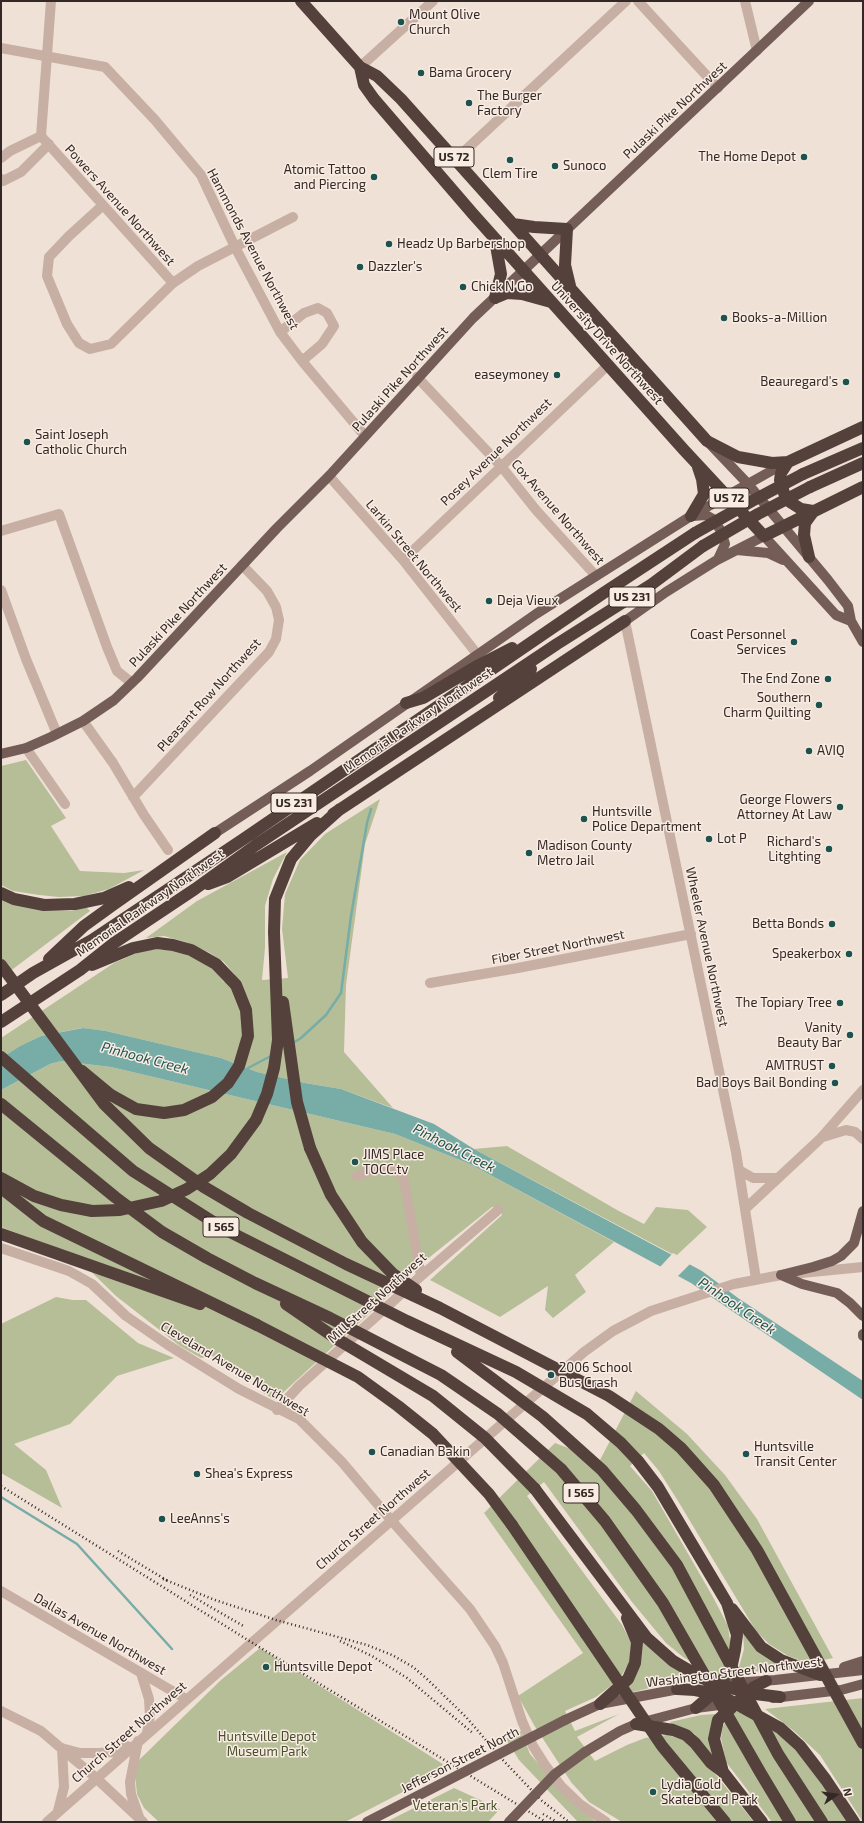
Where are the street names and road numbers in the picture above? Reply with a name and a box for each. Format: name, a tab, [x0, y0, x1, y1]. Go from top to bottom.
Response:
street label: Pulaski Pike Northwest	[620, 58, 730, 162]
street label: Powers Avenue Northwest	[62, 141, 178, 269]
road number: US 72	[434, 147, 474, 167]
street label: Hammonds Avenue Northwest	[204, 166, 302, 332]
street label: University Drive Northwest	[548, 278, 666, 408]
street label: Pulaski Pike Northwest	[349, 323, 451, 435]
street label: Posey Avenue Northwest	[437, 395, 555, 509]
street label: Cox Avenue Northwest	[508, 456, 608, 568]
road number: US 72	[709, 488, 749, 508]
street label: Larkin Street Northwest	[362, 497, 466, 615]
street label: Pulaski Pike Northwest	[126, 560, 230, 670]
road number: US 231	[609, 587, 655, 607]
street label: Pleasant Row Northwest	[154, 635, 264, 755]
street label: Memorial Parkway Northwest	[340, 664, 496, 776]
road number: US 231	[271, 793, 317, 813]
street label: Memorial Parkway Northwest	[73, 846, 227, 960]
street label: Wheeler Avenue Northwest	[682, 866, 732, 1028]
street label: Fiber Street Northwest	[490, 926, 626, 968]
road number: I 565	[203, 1217, 239, 1237]
street label: Mill Street Northwest	[324, 1249, 430, 1347]
street label: Cleveland Avenue Northwest	[158, 1318, 312, 1420]
street label: Church Street Northwest	[313, 1465, 433, 1573]
road number: I 565	[563, 1483, 599, 1503]
street label: Dallas Avenue Northwest	[31, 1590, 169, 1678]
street label: Washington Street Northwest	[645, 1653, 823, 1691]
street label: Church Street Northwest	[69, 1678, 189, 1786]
street label: Jefferson Street North	[398, 1723, 522, 1797]

